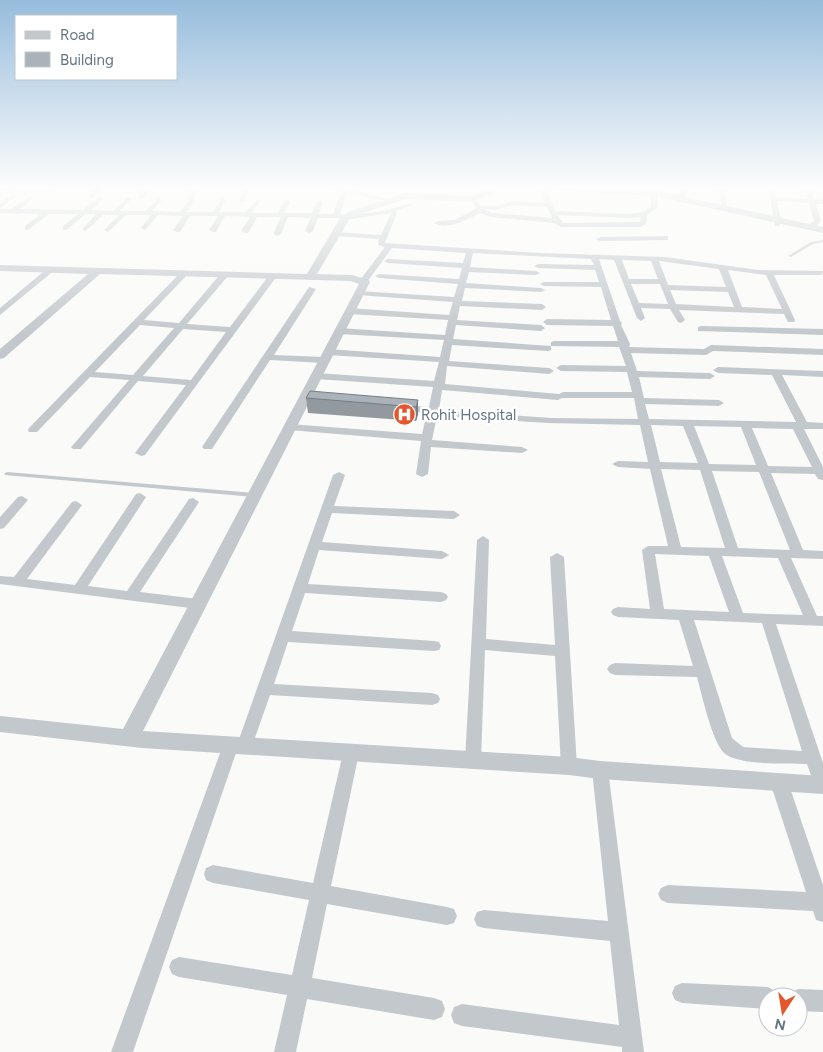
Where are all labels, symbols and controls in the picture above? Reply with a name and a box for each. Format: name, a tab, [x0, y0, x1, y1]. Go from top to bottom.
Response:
legend	[15, 15, 178, 80]
text: Road	[60, 26, 95, 44]
text: Building	[60, 51, 114, 69]
hospital icon: Rohit Hospital	[393, 403, 417, 427]
place label: Rohit Hospital	[421, 406, 516, 424]
north arrow	[758, 987, 808, 1037]
text: N	[773, 1015, 787, 1034]

